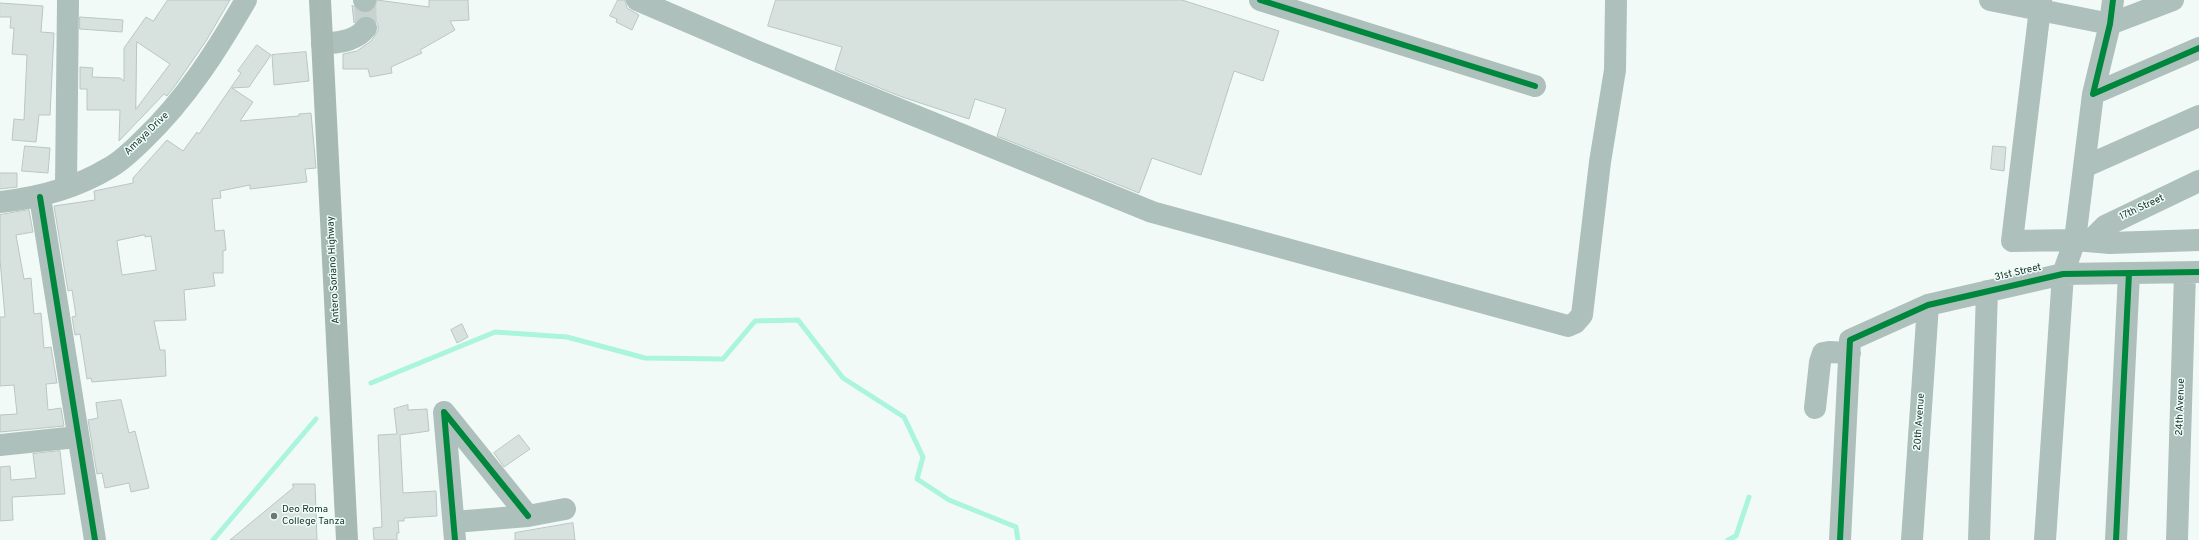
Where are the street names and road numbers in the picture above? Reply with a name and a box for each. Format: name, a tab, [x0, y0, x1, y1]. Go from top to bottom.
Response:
street label: Amaya Drive	[122, 110, 172, 158]
street label: 17th Street	[2118, 192, 2166, 224]
street label: Antero Soriano Highway	[325, 216, 343, 324]
street label: 31st Street	[1993, 262, 2043, 284]
street label: 24th Avenue	[2174, 378, 2188, 436]
street label: 20th Avenue	[1912, 393, 1928, 451]

